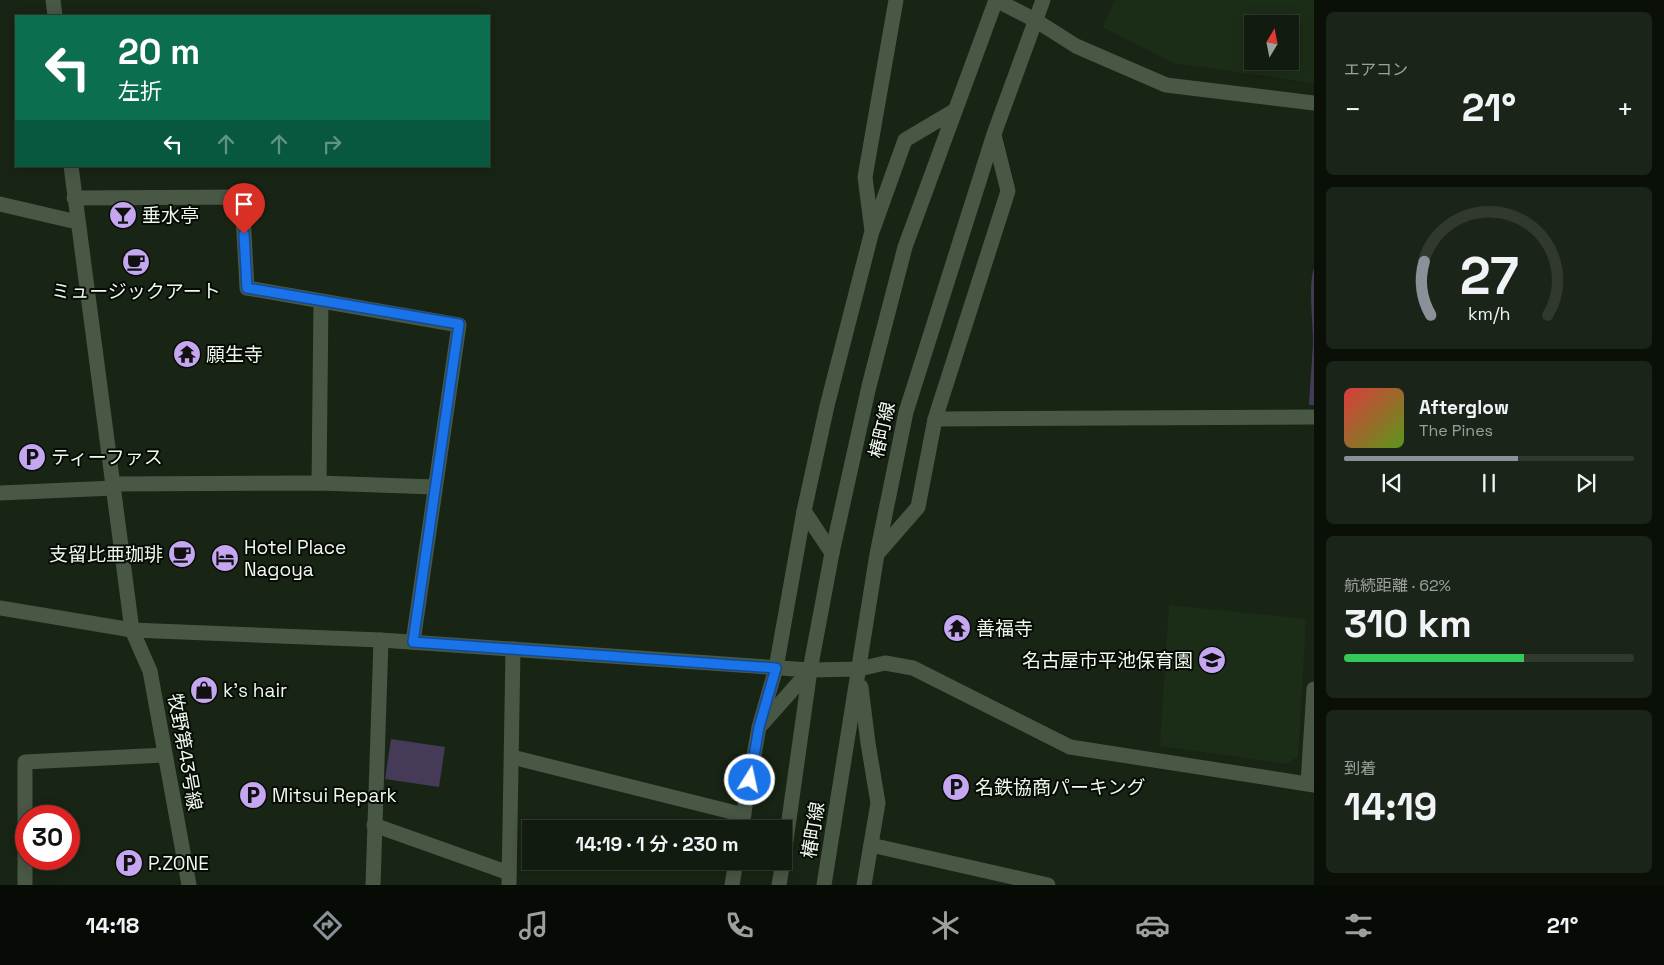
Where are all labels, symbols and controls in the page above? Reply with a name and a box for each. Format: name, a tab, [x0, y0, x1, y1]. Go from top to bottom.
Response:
north arrow	[1244, 15, 1299, 70]
map controls	[1244, 15, 1299, 70]
text: 20 m	[118, 30, 200, 74]
icon: left	[35, 35, 100, 100]
text: エアコン	[1344, 59, 1408, 80]
text: 左折	[118, 77, 162, 105]
text: 21°	[1462, 84, 1516, 132]
text: −	[1344, 91, 1361, 127]
text: +	[1617, 91, 1634, 127]
icon: left	[159, 130, 187, 158]
icon: ahead	[212, 130, 240, 158]
icon: ahead	[265, 130, 293, 158]
icon: right	[318, 130, 346, 158]
pin	[223, 183, 265, 234]
icon: arrive	[230, 190, 258, 218]
bar icon: 垂水亭	[108, 200, 138, 230]
place label: 垂水亭	[142, 203, 199, 228]
text: 27	[1459, 243, 1519, 309]
cafe icon: ミュージックアート	[121, 247, 151, 277]
place label: ミュージックアート	[51, 279, 221, 304]
text: km/h	[1468, 302, 1510, 325]
temple icon: 願生寺	[172, 339, 202, 369]
place label: 願生寺	[206, 342, 263, 367]
text: Afterglow	[1419, 395, 1509, 420]
street label: 椿町線	[863, 399, 901, 461]
text: The Pines	[1419, 420, 1493, 441]
parking icon: ティーファス	[17, 442, 47, 472]
place label: ティーファス	[51, 445, 163, 470]
icon: previous	[1378, 469, 1406, 497]
icon: pause	[1475, 469, 1503, 497]
icon: next	[1572, 469, 1600, 497]
place label: Hotel Place Nagoya	[244, 535, 346, 582]
cafe icon: 支留比亜珈琲	[167, 539, 197, 569]
place label: 支留比亜珈琲	[49, 542, 163, 567]
hotel icon: Hotel Place Nagoya	[210, 543, 240, 573]
text: 航続距離 · 62%	[1344, 575, 1451, 596]
text: 310 km	[1344, 600, 1472, 648]
temple icon: 善福寺	[942, 613, 972, 643]
place label: 善福寺	[976, 616, 1033, 641]
school or university icon: 名古屋市平池保育園	[1197, 645, 1227, 675]
place label: 名古屋市平池保育園	[1022, 648, 1193, 673]
shop icon: k's hair	[189, 675, 219, 705]
place label: k's hair	[223, 678, 287, 703]
street label: 牧野第43号線	[162, 692, 208, 812]
position arrow	[723, 753, 775, 805]
text: 到着	[1344, 758, 1376, 779]
parking icon: 名鉄協商パーキング	[941, 772, 971, 802]
place label: 名鉄協商パーキング	[975, 775, 1145, 800]
parking icon: Mitsui Repark	[238, 780, 268, 810]
place label: Mitsui Repark	[272, 783, 397, 808]
text: 14:19	[1344, 783, 1437, 831]
street label: 椿町線	[796, 800, 830, 860]
speed limit sign: 30	[15, 805, 80, 870]
text: 14:19 · 1 分 · 230 m	[576, 832, 738, 857]
parking icon: P.ZONE	[114, 848, 144, 878]
place label: P.ZONE	[148, 851, 209, 876]
icon: directions	[310, 908, 345, 943]
icon: music	[516, 908, 551, 943]
icon: phone	[722, 908, 757, 943]
icon: climate	[928, 908, 963, 943]
icon: car	[1135, 908, 1170, 943]
icon: filters	[1341, 908, 1376, 943]
text: 14:18	[86, 911, 139, 939]
text: 21°	[1547, 911, 1578, 939]

